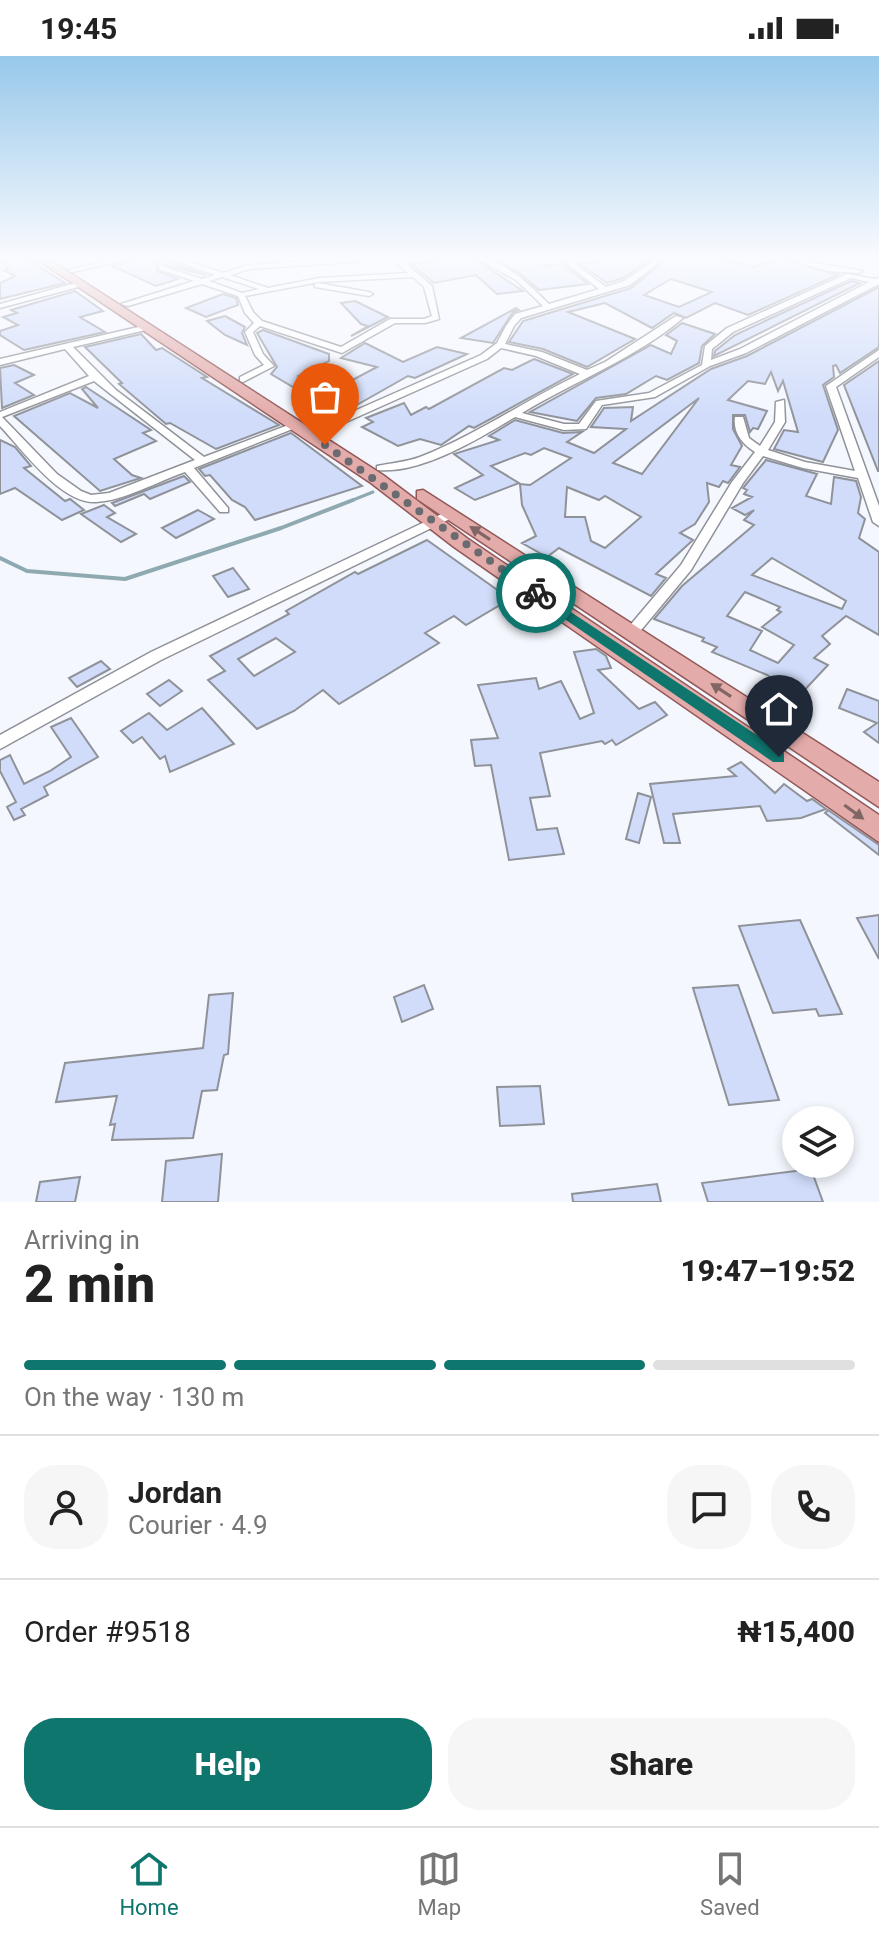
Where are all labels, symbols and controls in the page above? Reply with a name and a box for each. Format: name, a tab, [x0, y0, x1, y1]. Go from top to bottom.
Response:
text: 19:45	[40, 11, 117, 46]
pin	[291, 363, 359, 445]
icon: bag	[303, 375, 347, 419]
one-way arrow	[470, 525, 491, 540]
courier	[496, 553, 576, 633]
icon: bike	[514, 571, 558, 615]
pin	[745, 675, 813, 757]
one-way arrow	[711, 683, 732, 698]
icon: home	[757, 687, 801, 731]
one-way arrow	[843, 804, 865, 820]
map controls	[782, 1106, 854, 1178]
button: layers	[782, 1106, 854, 1178]
text: Arriving in	[24, 1225, 140, 1255]
text: 19:47–19:52	[680, 1253, 855, 1288]
text: 2 min	[24, 1254, 155, 1315]
text: On the way · 130 m	[24, 1382, 244, 1412]
button: person	[24, 1465, 108, 1549]
button: chat	[667, 1465, 751, 1549]
button: phone	[771, 1465, 855, 1549]
text: Jordan	[128, 1475, 222, 1510]
text: Courier · 4.9	[128, 1510, 268, 1540]
text: Order #9518	[24, 1614, 191, 1649]
text: ₦15,400	[737, 1614, 855, 1649]
button: Help	[24, 1718, 432, 1810]
button: Share	[448, 1718, 855, 1810]
tab: Home	[119, 1847, 179, 1920]
tab: Map	[417, 1847, 461, 1920]
tab: Saved	[700, 1847, 760, 1920]

